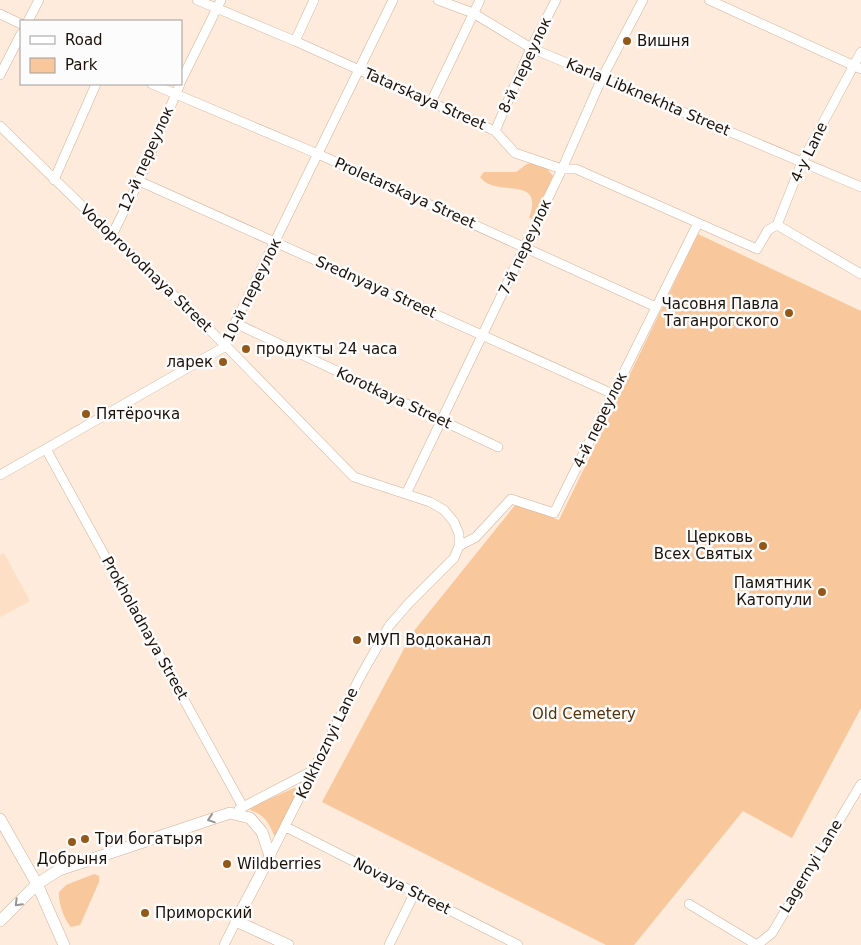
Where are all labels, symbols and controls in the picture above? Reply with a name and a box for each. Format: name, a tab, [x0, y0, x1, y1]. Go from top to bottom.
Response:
street label: 8-й переулок	[495, 14, 555, 116]
legend	[20, 20, 182, 85]
text: Road	[65, 31, 103, 49]
place label: Вишня	[637, 32, 690, 50]
marker: Вишня	[621, 35, 633, 47]
street label: Karla Libknekhta Street	[563, 54, 733, 140]
text: Park	[65, 56, 98, 74]
street label: Tatarskaya Street	[361, 64, 489, 134]
street label: 12-й переулок	[115, 103, 177, 215]
street label: 4-y Lane	[787, 119, 831, 185]
street label: Proletarskaya Street	[332, 154, 478, 232]
street label: 7-й переулок	[495, 196, 555, 298]
street label: Vodoprovodnaya Street	[76, 200, 216, 336]
street label: 10-й переулок	[219, 235, 285, 345]
street label: Srednyaya Street	[313, 252, 439, 322]
place label: Часовня Павла Таганрогского	[662, 295, 779, 330]
marker: Часовня Павла Таганрогского	[783, 307, 795, 319]
place label: продукты 24 часа	[256, 340, 398, 358]
marker: продукты 24 часа	[240, 343, 252, 355]
place label: ларек	[166, 353, 213, 371]
marker: ларек	[217, 356, 229, 368]
street label: Korotkaya Street	[333, 363, 455, 433]
street label: 4-й переулок	[569, 369, 631, 471]
place label: Пятёрочка	[96, 405, 180, 423]
marker: Пятёрочка	[80, 408, 92, 420]
place label: Церковь Всех Святых	[654, 528, 753, 563]
marker: Церковь Всех Святых	[757, 540, 769, 552]
street label: Prokholadnaya Street	[98, 553, 192, 703]
place label: Памятник Катопули	[734, 574, 812, 609]
marker: Памятник Катопули	[816, 586, 828, 598]
place label: МУП Водоканал	[367, 631, 491, 649]
marker: МУП Водоканал	[351, 634, 363, 646]
street label: Kolkhoznyi Lane	[292, 685, 362, 801]
park label: Old Cemetery	[532, 705, 636, 723]
one-way arrow	[208, 814, 216, 824]
street label: Lagernyi Lane	[776, 816, 846, 916]
place label: Три богатыря	[94, 830, 203, 848]
marker: Три богатыря	[79, 833, 91, 845]
marker: Добрыня	[66, 836, 78, 848]
place label: Добрыня	[37, 850, 107, 868]
street label: Novaya Street	[350, 854, 454, 918]
place label: Wildberries	[237, 855, 322, 873]
marker: Wildberries	[221, 858, 233, 870]
one-way arrow	[15, 897, 24, 906]
place label: Приморский	[155, 904, 252, 922]
marker: Приморский	[139, 907, 151, 919]

